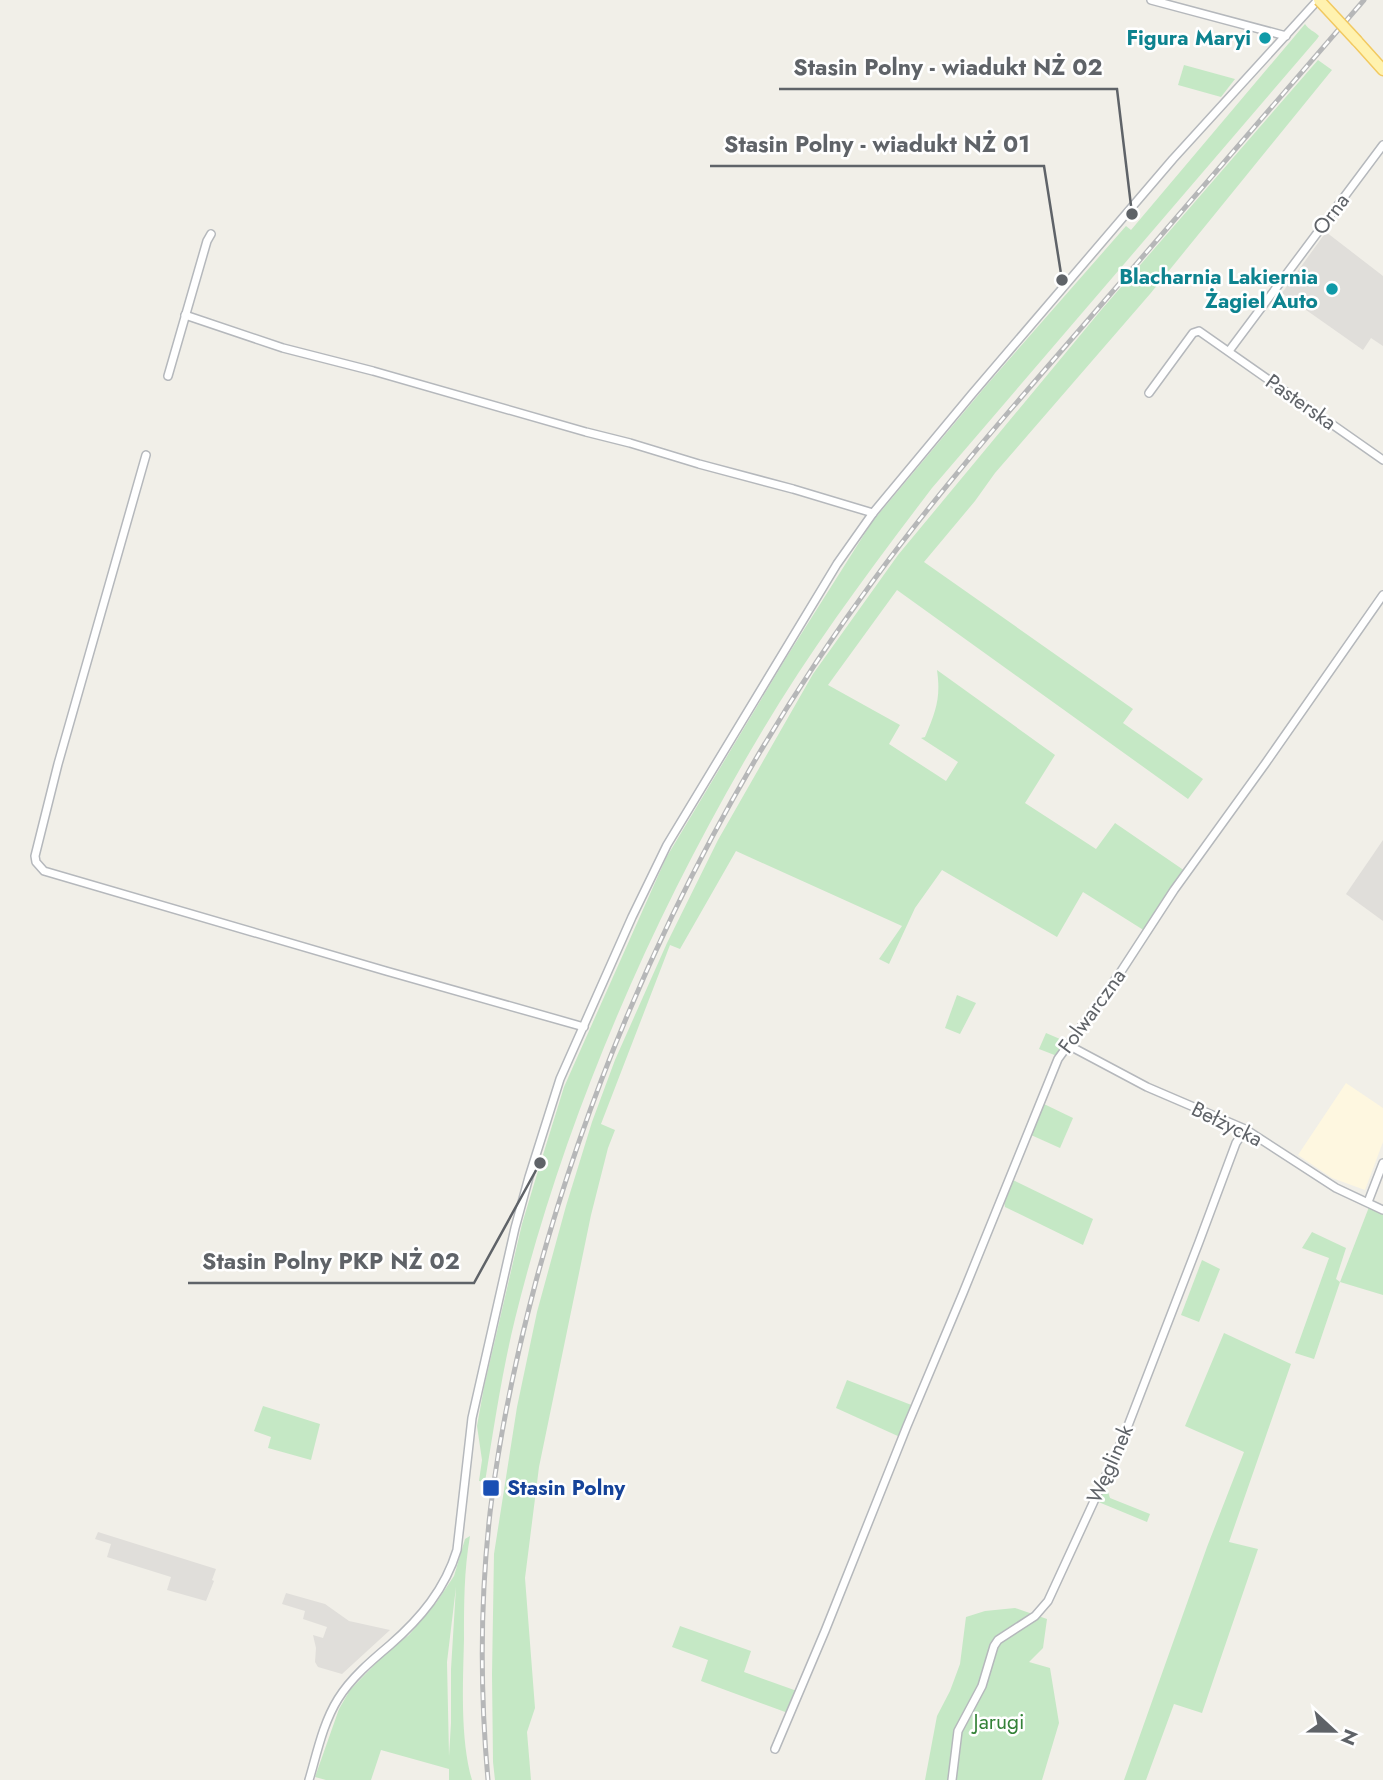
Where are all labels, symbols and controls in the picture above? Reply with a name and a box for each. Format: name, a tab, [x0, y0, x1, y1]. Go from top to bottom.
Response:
place label: Figura Maryi	[1126, 23, 1251, 53]
marker: Figura Maryi	[1257, 30, 1273, 46]
callout: Stasin Polny - wiadukt NŻ 02	[779, 45, 1117, 89]
text: Stasin Polny - wiadukt NŻ 02	[793, 50, 1103, 84]
callout: Stasin Polny - wiadukt NŻ 01	[710, 122, 1044, 166]
text: Stasin Polny - wiadukt NŻ 01	[724, 127, 1030, 161]
street label: Orna	[1306, 187, 1356, 241]
place label: Blacharnia Lakiernia Żagiel Auto	[1119, 262, 1318, 316]
marker: Blacharnia Lakiernia Żagiel Auto	[1324, 281, 1340, 297]
street label: Pasterska	[1260, 367, 1342, 437]
street label: Folwarczna	[1051, 962, 1133, 1060]
street label: Bełżycka	[1187, 1094, 1267, 1154]
callout: Stasin Polny PKP NŻ 02	[188, 1239, 474, 1283]
text: Stasin Polny PKP NŻ 02	[202, 1244, 460, 1278]
street label: Węglinek	[1079, 1419, 1141, 1508]
place label: Stasin Polny	[507, 1473, 626, 1503]
marker: Stasin Polny	[481, 1478, 501, 1498]
north arrow	[1299, 1696, 1369, 1766]
park label: Jarugi	[971, 1707, 1024, 1737]
text: N	[1334, 1725, 1365, 1749]

